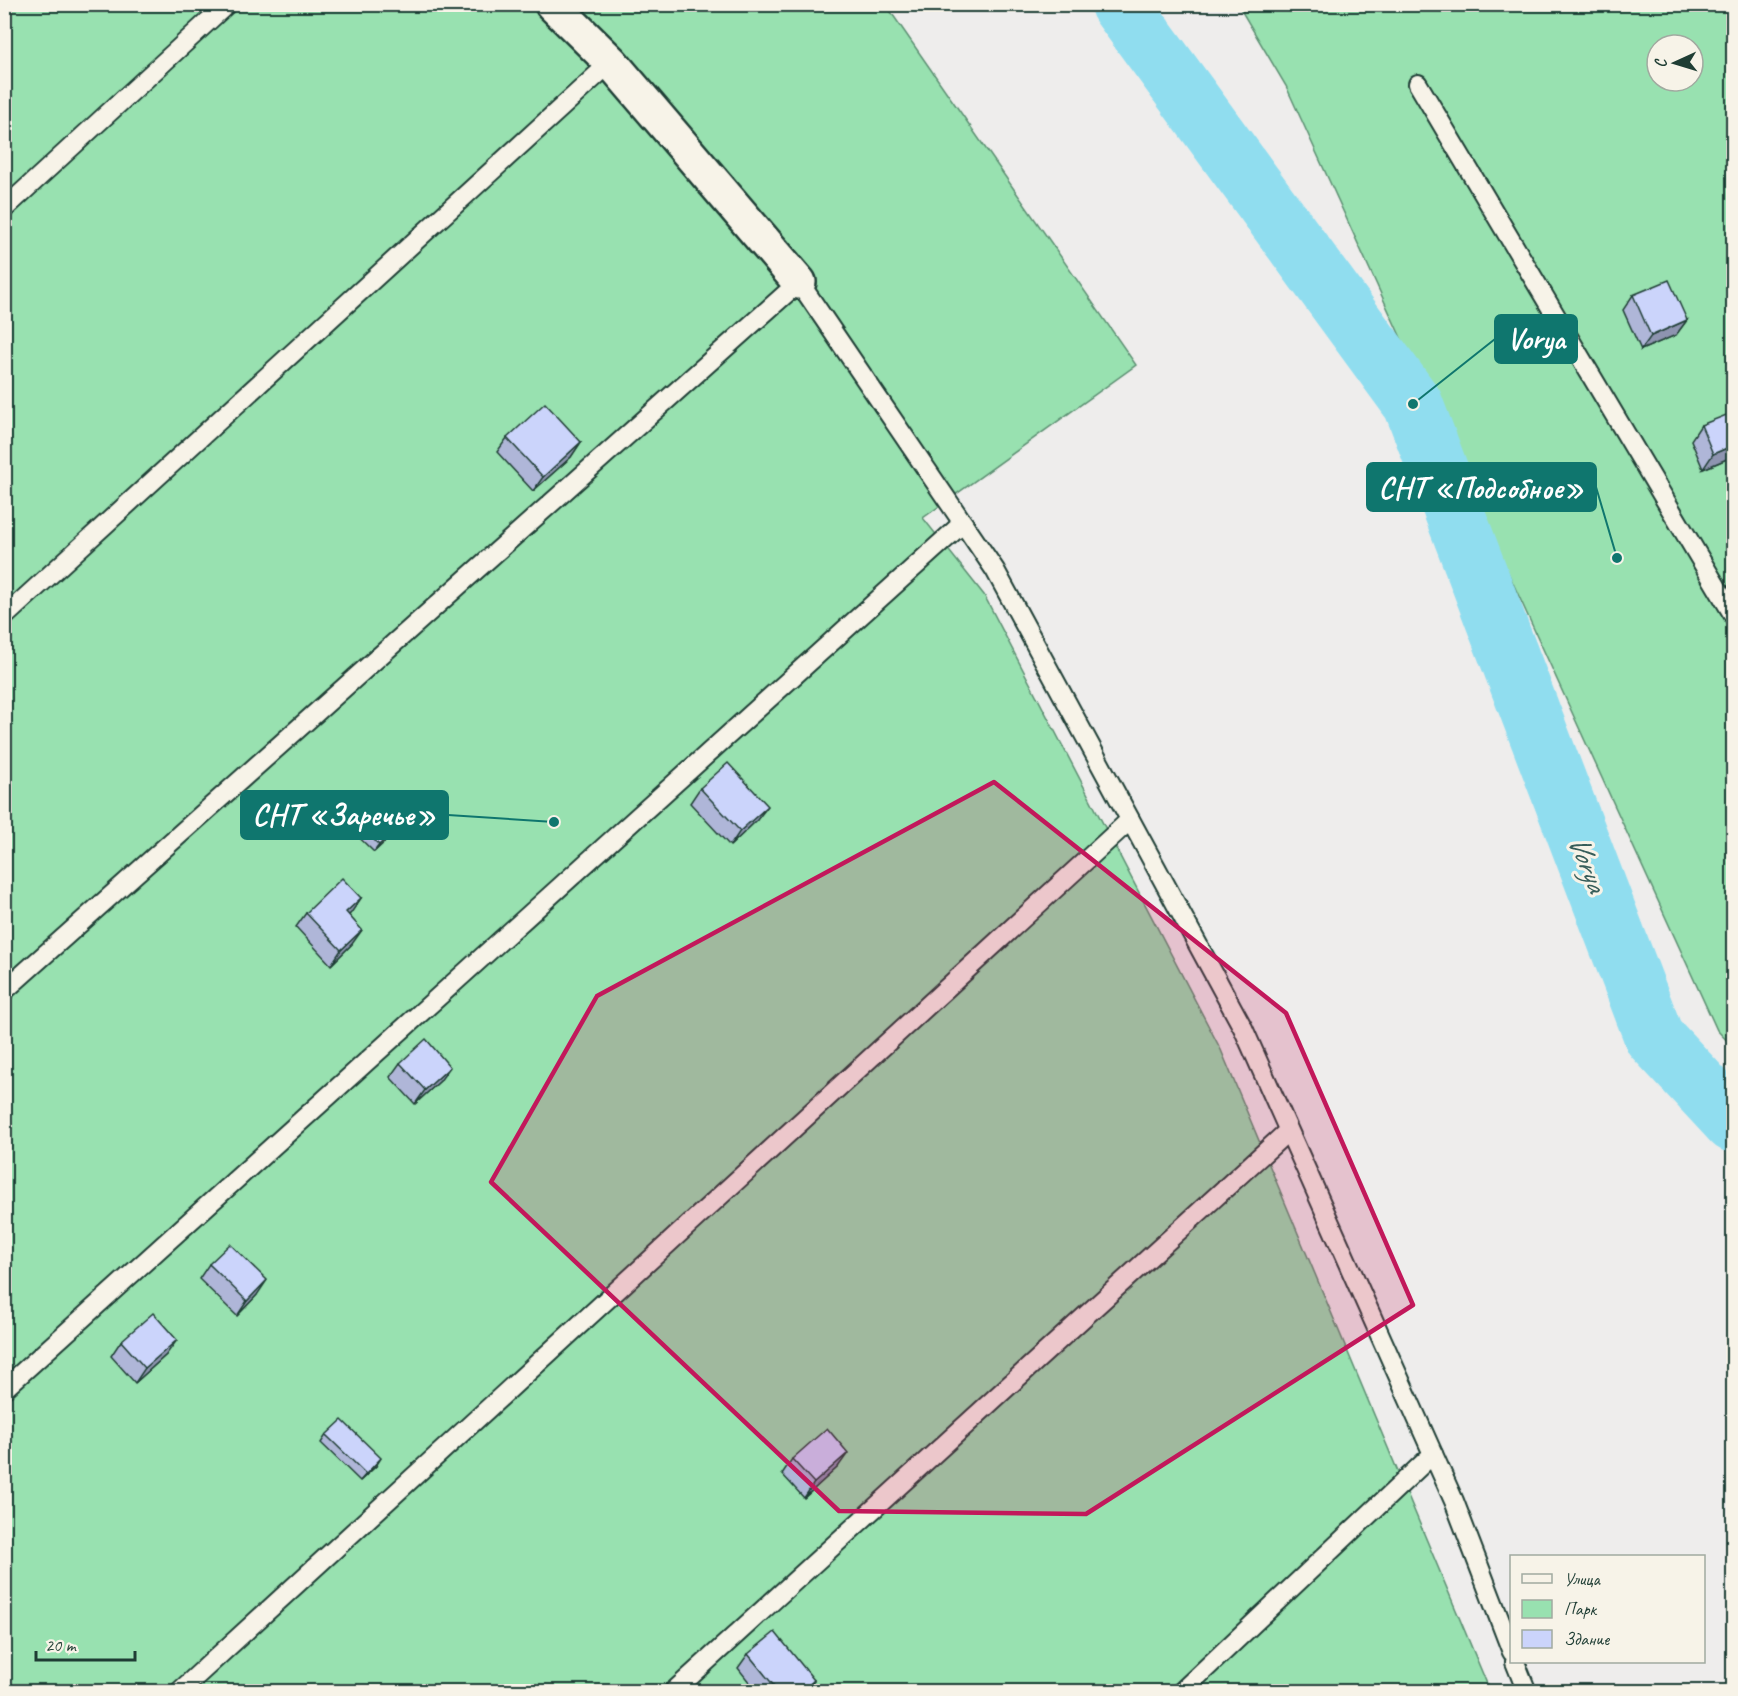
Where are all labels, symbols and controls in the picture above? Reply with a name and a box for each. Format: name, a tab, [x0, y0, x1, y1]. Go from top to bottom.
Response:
north arrow	[1645, 33, 1705, 93]
text: С	[1651, 57, 1671, 69]
callout: Vorya	[1495, 315, 1577, 363]
text: Vorya	[1507, 320, 1568, 359]
callout: СНТ «Подсобное»	[1367, 463, 1596, 511]
text: СНТ «Подсобное»	[1378, 469, 1584, 507]
callout: СНТ «Заречье»	[241, 791, 448, 839]
text: СНТ «Заречье»	[253, 796, 436, 834]
water label: Vorya	[1560, 829, 1617, 899]
legend	[1510, 1555, 1705, 1663]
text: Улица	[1564, 1568, 1601, 1590]
text: Парк	[1564, 1598, 1598, 1620]
scale bar	[36, 1624, 135, 1662]
text: Здание	[1564, 1628, 1610, 1650]
text: 20 m	[45, 1634, 78, 1656]

